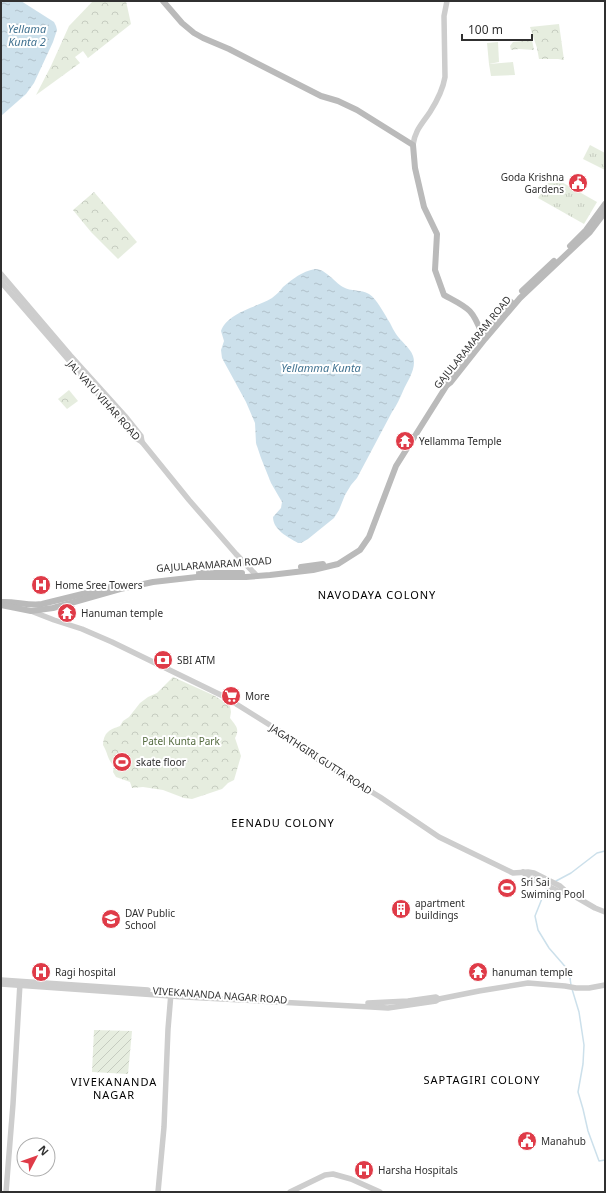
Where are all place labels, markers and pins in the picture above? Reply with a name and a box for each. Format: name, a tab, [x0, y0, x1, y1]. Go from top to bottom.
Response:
place label: Goda Krishna Gardens	[501, 170, 564, 196]
public building icon: Goda Krishna Gardens	[567, 172, 589, 194]
temple icon: Yellamma Temple	[394, 430, 416, 452]
place label: Yellamma Temple	[419, 434, 502, 448]
hospital icon: Home Sree Towers	[30, 574, 52, 596]
place label: Home Sree Towers	[55, 578, 143, 592]
temple icon: Hanuman temple	[56, 602, 78, 624]
place label: Hanuman temple	[81, 606, 163, 620]
bank icon: SBI ATM	[152, 649, 174, 671]
place label: SBI ATM	[177, 653, 215, 667]
supermarket icon: More	[220, 685, 242, 707]
place label: More	[245, 689, 270, 703]
sports icon: skate floor	[111, 751, 133, 773]
place label: skate floor	[136, 755, 186, 769]
place label: Sri Sai Swiming Pool	[521, 875, 585, 901]
sports icon: Sri Sai Swiming Pool	[496, 877, 518, 899]
place label: apartment buildings	[415, 896, 465, 922]
building icon: apartment buildings	[390, 898, 412, 920]
place label: DAV Public School	[125, 906, 175, 932]
school or university icon: DAV Public School	[100, 908, 122, 930]
hospital icon: Ragi hospital	[30, 961, 52, 983]
temple icon: hanuman temple	[467, 961, 489, 983]
place label: Ragi hospital	[55, 965, 116, 979]
place label: hanuman temple	[492, 965, 573, 979]
public building icon: Manahub	[516, 1130, 538, 1152]
place label: Manahub	[541, 1134, 586, 1148]
hospital icon: Harsha Hospitals	[353, 1159, 375, 1181]
place label: Harsha Hospitals	[378, 1163, 458, 1177]

